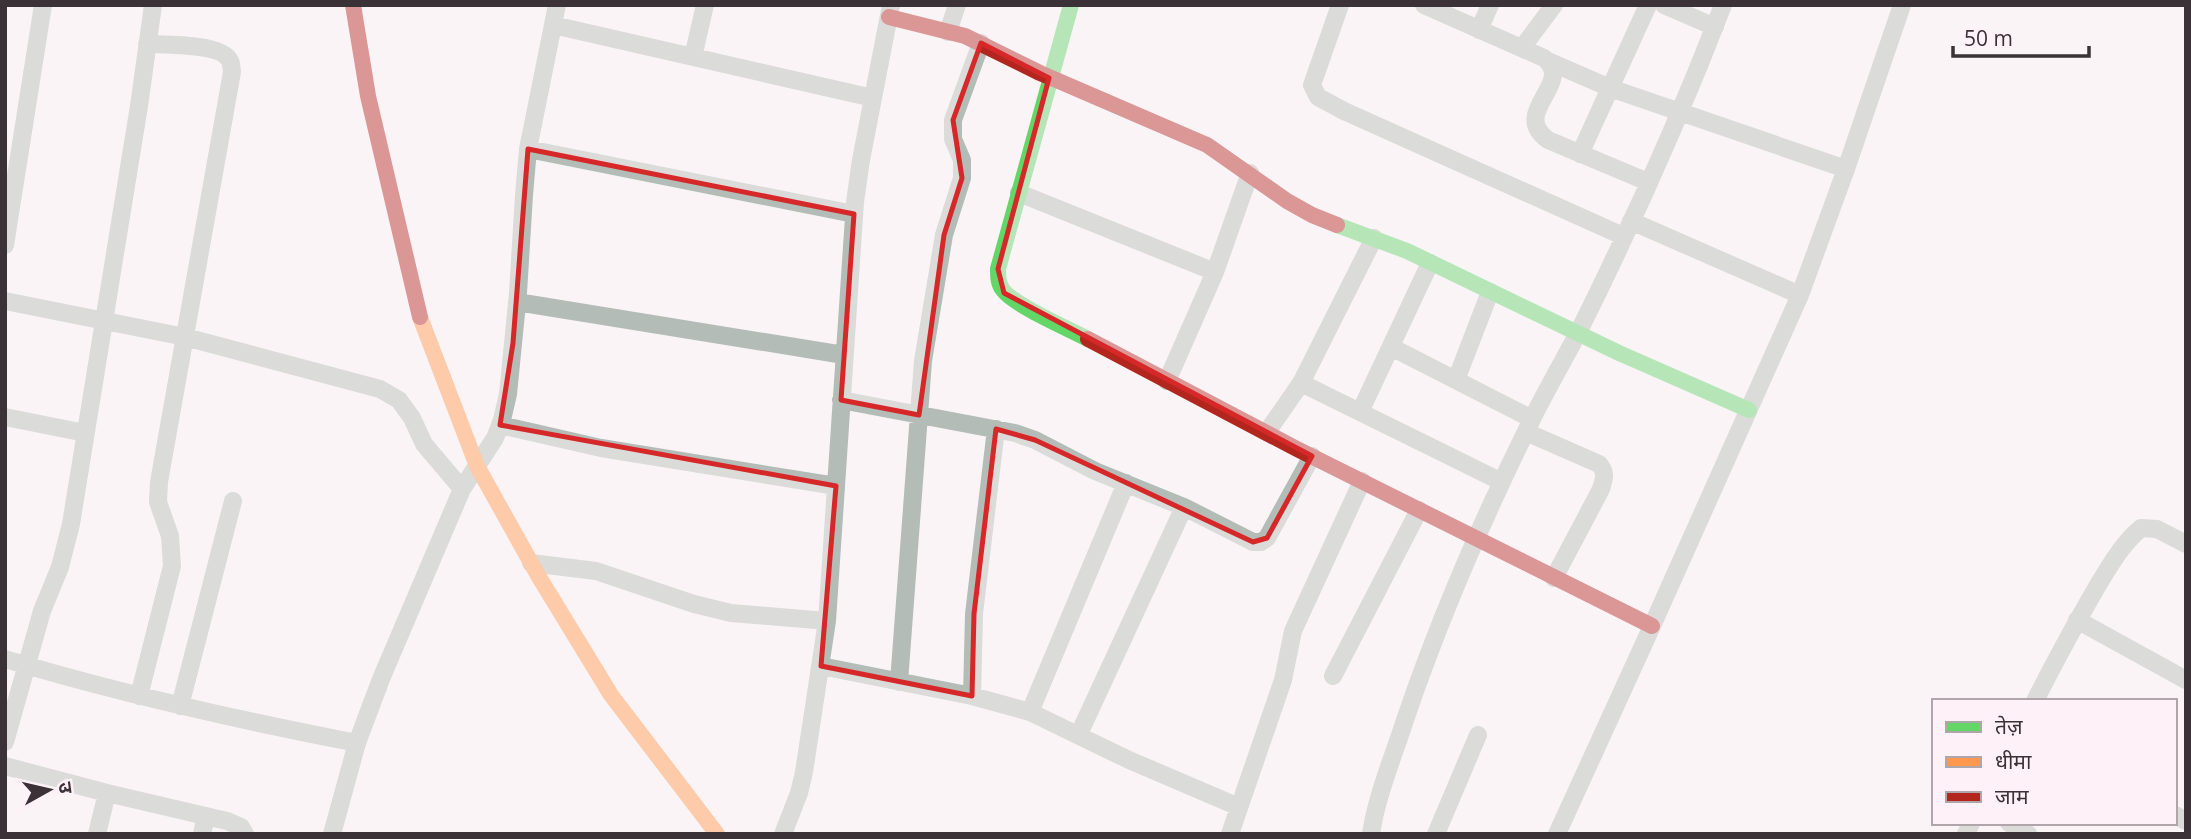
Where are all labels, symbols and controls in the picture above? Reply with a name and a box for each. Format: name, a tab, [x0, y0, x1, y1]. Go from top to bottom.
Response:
scale bar	[1953, 14, 2090, 58]
text: 50 m	[1964, 24, 2013, 52]
legend	[1932, 699, 2177, 825]
text: तेज़	[1995, 712, 2023, 740]
text: धीमा	[1995, 747, 2032, 775]
north arrow	[14, 755, 84, 825]
text: उ	[52, 780, 80, 796]
text: जाम	[1995, 782, 2029, 810]

